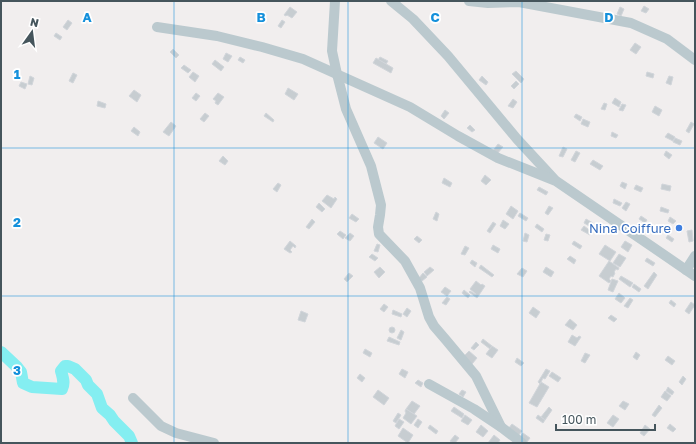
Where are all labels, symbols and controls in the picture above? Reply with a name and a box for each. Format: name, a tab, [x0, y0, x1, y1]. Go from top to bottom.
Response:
text: A	[82, 9, 92, 25]
text: B	[256, 9, 266, 25]
text: C	[430, 9, 440, 25]
text: D	[604, 9, 614, 25]
north arrow	[12, 12, 52, 52]
text: N	[29, 14, 40, 29]
text: 1	[14, 66, 21, 82]
text: 2	[13, 214, 21, 230]
place label: Nina Coiffure	[589, 220, 671, 236]
marker: Nina Coiffure	[674, 223, 684, 233]
text: 3	[13, 362, 21, 378]
scale bar	[556, 406, 655, 432]
text: 100 m	[562, 412, 596, 427]

